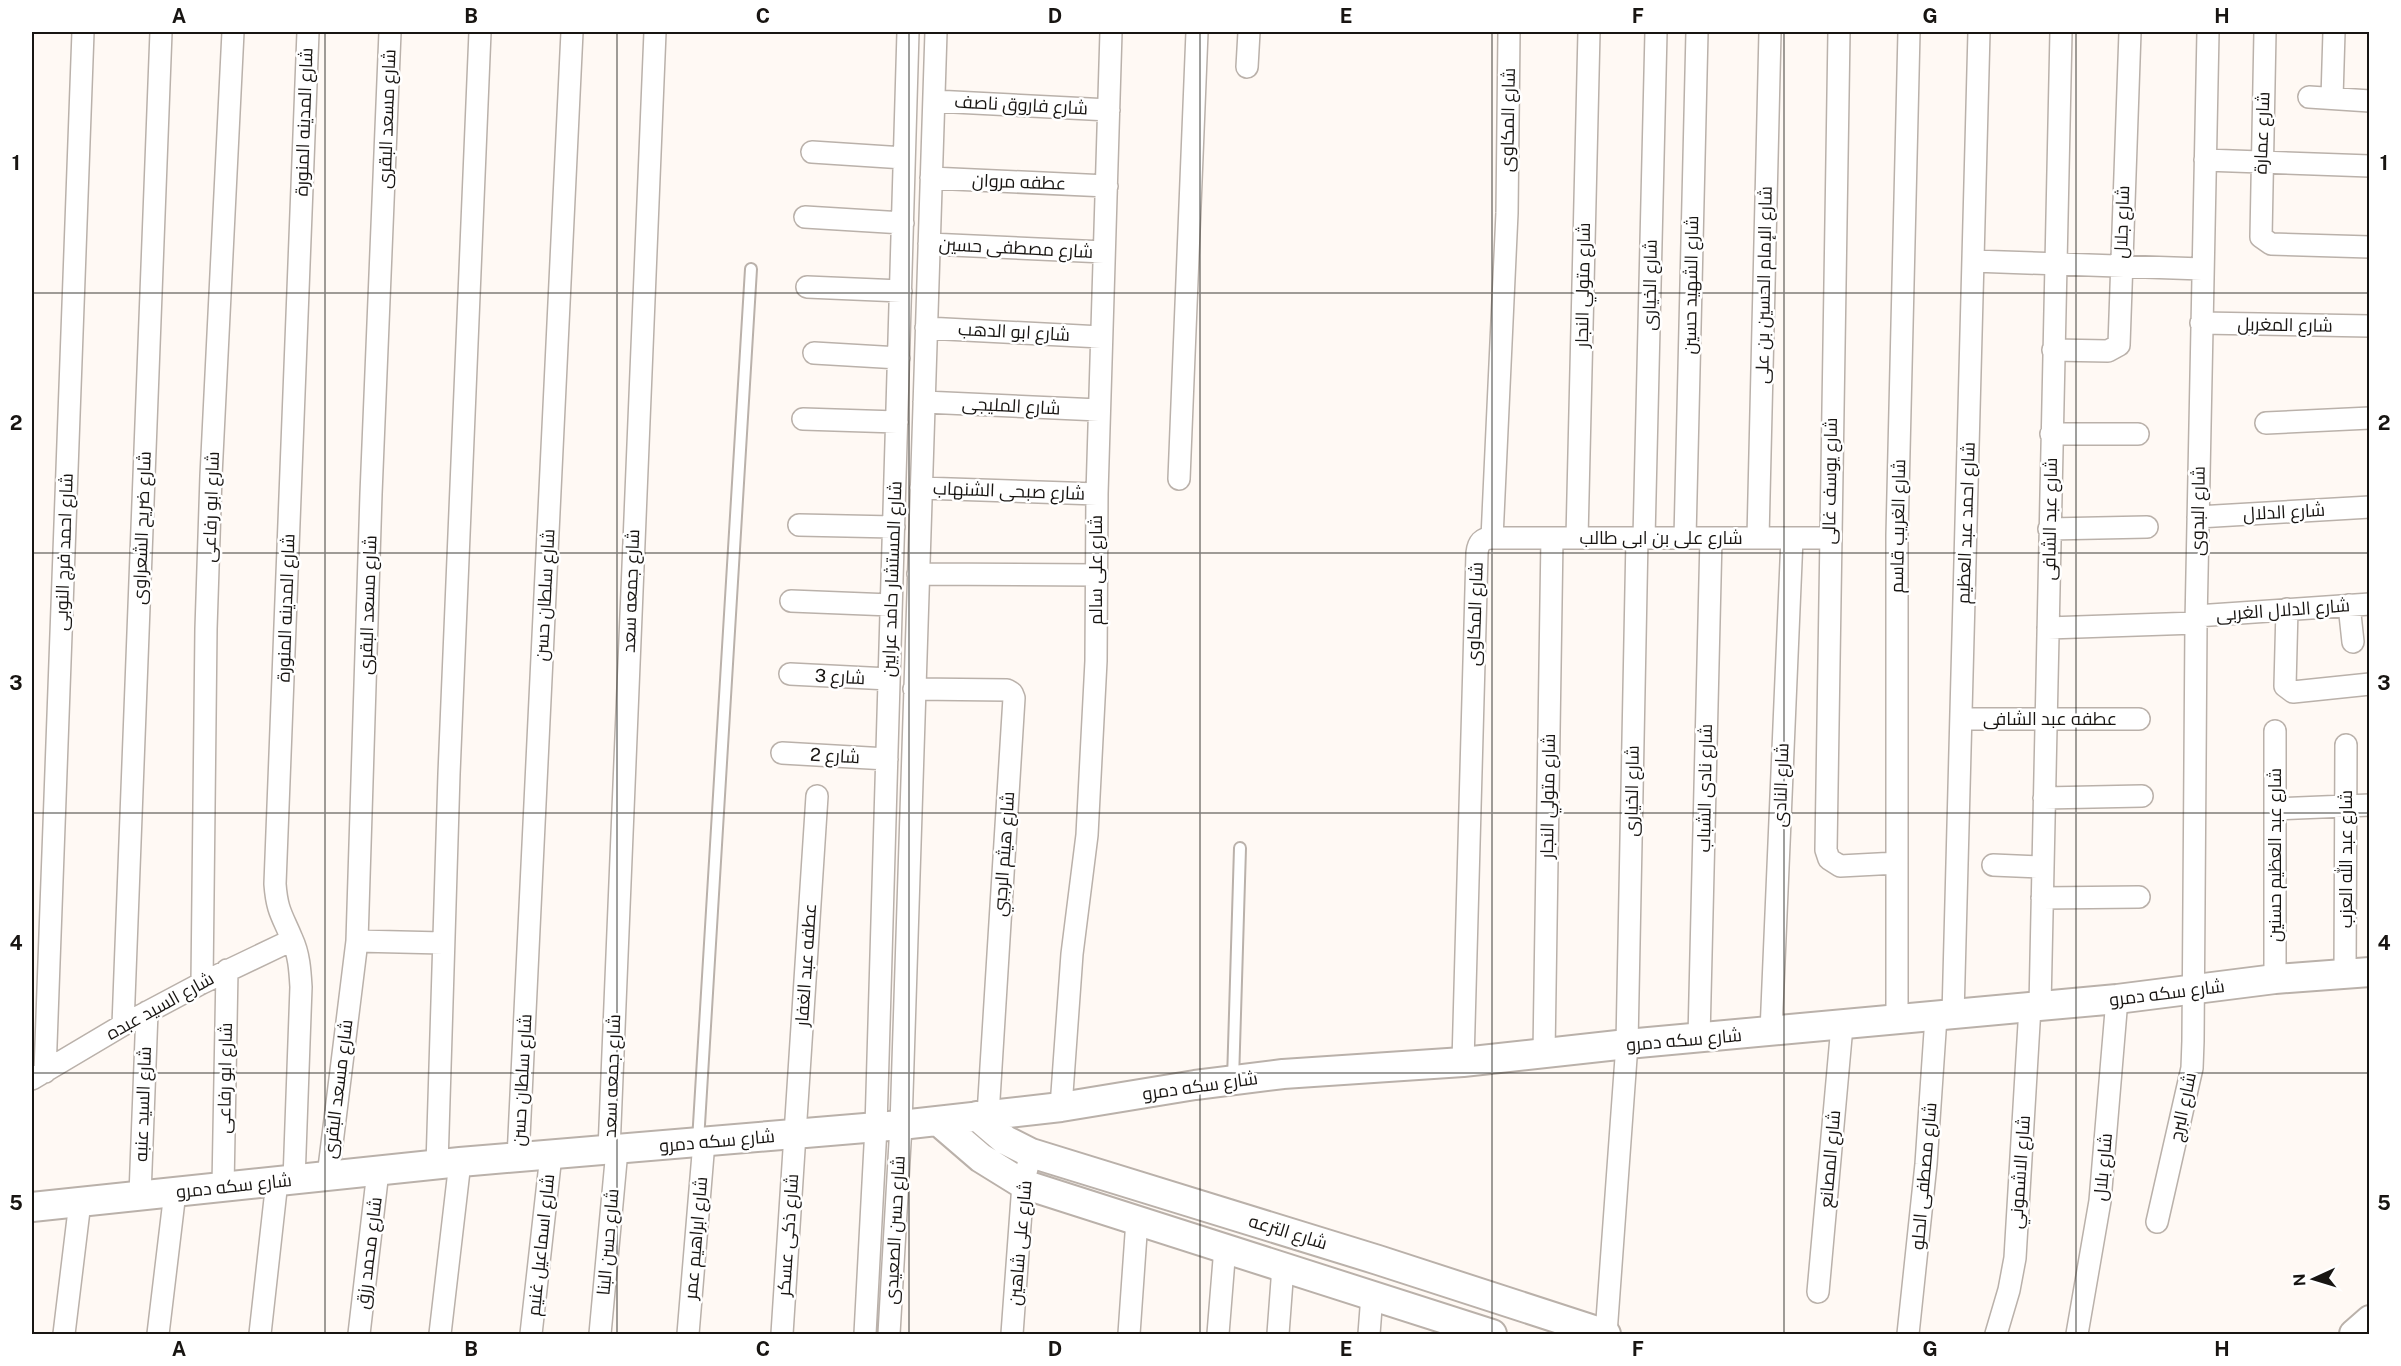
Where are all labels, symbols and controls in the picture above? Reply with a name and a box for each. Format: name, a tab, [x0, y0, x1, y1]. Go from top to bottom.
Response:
text: A	[172, 4, 186, 28]
text: B	[464, 4, 478, 28]
text: C	[756, 4, 770, 28]
text: D	[1048, 4, 1062, 28]
text: E	[1340, 4, 1352, 28]
text: F	[1632, 4, 1644, 28]
text: G	[1922, 4, 1938, 28]
text: H	[2214, 4, 2230, 28]
street label: شارع المدينه المنورة	[290, 47, 319, 197]
street label: شارع مسعد البقرى	[374, 49, 401, 189]
street label: شارع المكاوى	[1496, 68, 1521, 172]
street label: شارع فاروق ناصف	[954, 91, 1088, 120]
street label: شارع عمارة	[2250, 91, 2275, 175]
text: 1	[12, 151, 20, 175]
text: 1	[2380, 151, 2388, 175]
street label: عطفه مروان	[972, 169, 1066, 195]
street label: شارع جلال	[2110, 185, 2135, 259]
street label: شارع الإمام الحسين بن على	[1751, 186, 1778, 384]
street label: شارع الشهيد حسين	[1679, 215, 1704, 355]
street label: شارع متولي النجار	[1571, 222, 1598, 349]
street label: شارع مصطفى حسين	[938, 233, 1094, 264]
street label: شارع الخيارى	[1638, 239, 1663, 331]
street label: شارع المغربل	[2237, 313, 2333, 338]
street label: شارع ابو الدهب	[957, 318, 1071, 347]
street label: شارع المليجى	[961, 392, 1061, 421]
text: 2	[10, 411, 22, 435]
text: 2	[2378, 411, 2390, 435]
street label: شارع يوسف غالى	[1818, 417, 1843, 545]
street label: شارع احمد عبد العظيم	[1952, 442, 1981, 604]
street label: شارع ضريح الشعراوى	[128, 451, 157, 605]
street label: شارع ابو رفاعى	[198, 451, 225, 563]
street label: شارع عبد الشافى	[2038, 457, 2063, 581]
street label: شارع الغريب قاسم	[1886, 459, 1911, 593]
street label: شارع البدوى	[2186, 466, 2211, 556]
street label: شارع احمد فرج النوبى	[50, 473, 79, 631]
street label: شارع صبحى الشنهاب	[932, 477, 1086, 506]
street label: شارع المستشار حامد عرابين	[878, 481, 907, 678]
street label: شارع الدلال	[2242, 499, 2326, 526]
street label: شارع على سالم	[1085, 515, 1108, 625]
street label: شارع على بن ابى طالب	[1579, 527, 1743, 550]
street label: شارع سلطان حسن	[531, 528, 560, 662]
street label: شارع جمعه سعد	[618, 529, 645, 653]
street label: شارع المدينه المنورة	[272, 533, 301, 683]
street label: شارع مسعد البقرى	[355, 535, 382, 675]
street label: شارع المكاوى	[1462, 562, 1489, 667]
street label: شارع الدلال الغربى	[2215, 594, 2351, 627]
street label: شارع 3	[814, 665, 866, 690]
text: 3	[9, 671, 23, 695]
text: 3	[2377, 671, 2391, 695]
street label: عطفه عبد الشافى	[1983, 708, 2117, 730]
street label: شارع نادى الشباب	[1693, 723, 1718, 853]
street label: شارع متولي النجار	[1536, 733, 1563, 860]
street label: شارع النادى	[1769, 742, 1794, 828]
street label: شارع 2	[809, 744, 861, 769]
street label: شارع الخيارى	[1620, 745, 1645, 837]
street label: شارع عبد العظيم حسنين	[2264, 768, 2287, 942]
street label: شارع عبد الله العزب	[2334, 790, 2358, 928]
street label: شارع هيثم الرجبي	[989, 791, 1022, 918]
street label: عطفه عبد الغفار	[791, 903, 821, 1028]
text: 4	[9, 931, 23, 955]
text: 4	[2377, 931, 2391, 955]
street label: شارع السيد عبده	[102, 967, 218, 1046]
street label: شارع سكه دمرو	[2108, 975, 2226, 1012]
street label: شارع سلطان حسن	[508, 1013, 537, 1147]
street label: شارع جمعه سعد	[599, 1014, 626, 1138]
street label: شارع مسعد البقرى	[319, 1018, 358, 1160]
street label: شارع ابو رفاعى	[213, 1022, 238, 1134]
street label: شارع سكه دمرو	[1625, 1024, 1743, 1057]
street label: شارع السيد عنبه	[130, 1046, 157, 1162]
street label: شارع سكه دمرو	[1141, 1067, 1259, 1106]
street label: شارع البرج	[2165, 1070, 2202, 1144]
street label: شارع مصطفى الحلو	[1907, 1101, 1942, 1251]
street label: شارع المصانع	[1815, 1109, 1846, 1209]
street label: شارع الاشموني	[2005, 1114, 2038, 1230]
street label: شارع سكه دمرو	[658, 1125, 776, 1158]
street label: شارع بلال	[2089, 1132, 2118, 1202]
street label: شارع حسن الصعيدى	[880, 1155, 911, 1305]
street label: شارع سكه دمرو	[175, 1169, 293, 1204]
street label: شارع اسماعيل غنيم	[523, 1173, 560, 1317]
street label: شارع ذكى عسكر	[773, 1173, 804, 1298]
street label: شارع ابراهيم عمر	[680, 1176, 713, 1301]
street label: شارع على شاهين	[1004, 1179, 1037, 1307]
street label: شارع حسن البنا	[592, 1188, 625, 1296]
text: 5	[9, 1191, 23, 1215]
text: 5	[2377, 1191, 2391, 1215]
street label: شارع محمد رزق	[351, 1196, 388, 1310]
street label: شارع الترعه	[1246, 1210, 1330, 1255]
north arrow	[2284, 1249, 2344, 1309]
text: N	[2290, 1273, 2309, 1287]
text: A	[172, 1337, 186, 1361]
text: B	[464, 1337, 478, 1361]
text: C	[756, 1337, 770, 1361]
text: D	[1048, 1337, 1062, 1361]
text: E	[1340, 1337, 1352, 1361]
text: F	[1632, 1337, 1644, 1361]
text: G	[1922, 1337, 1938, 1361]
text: H	[2214, 1337, 2230, 1361]

